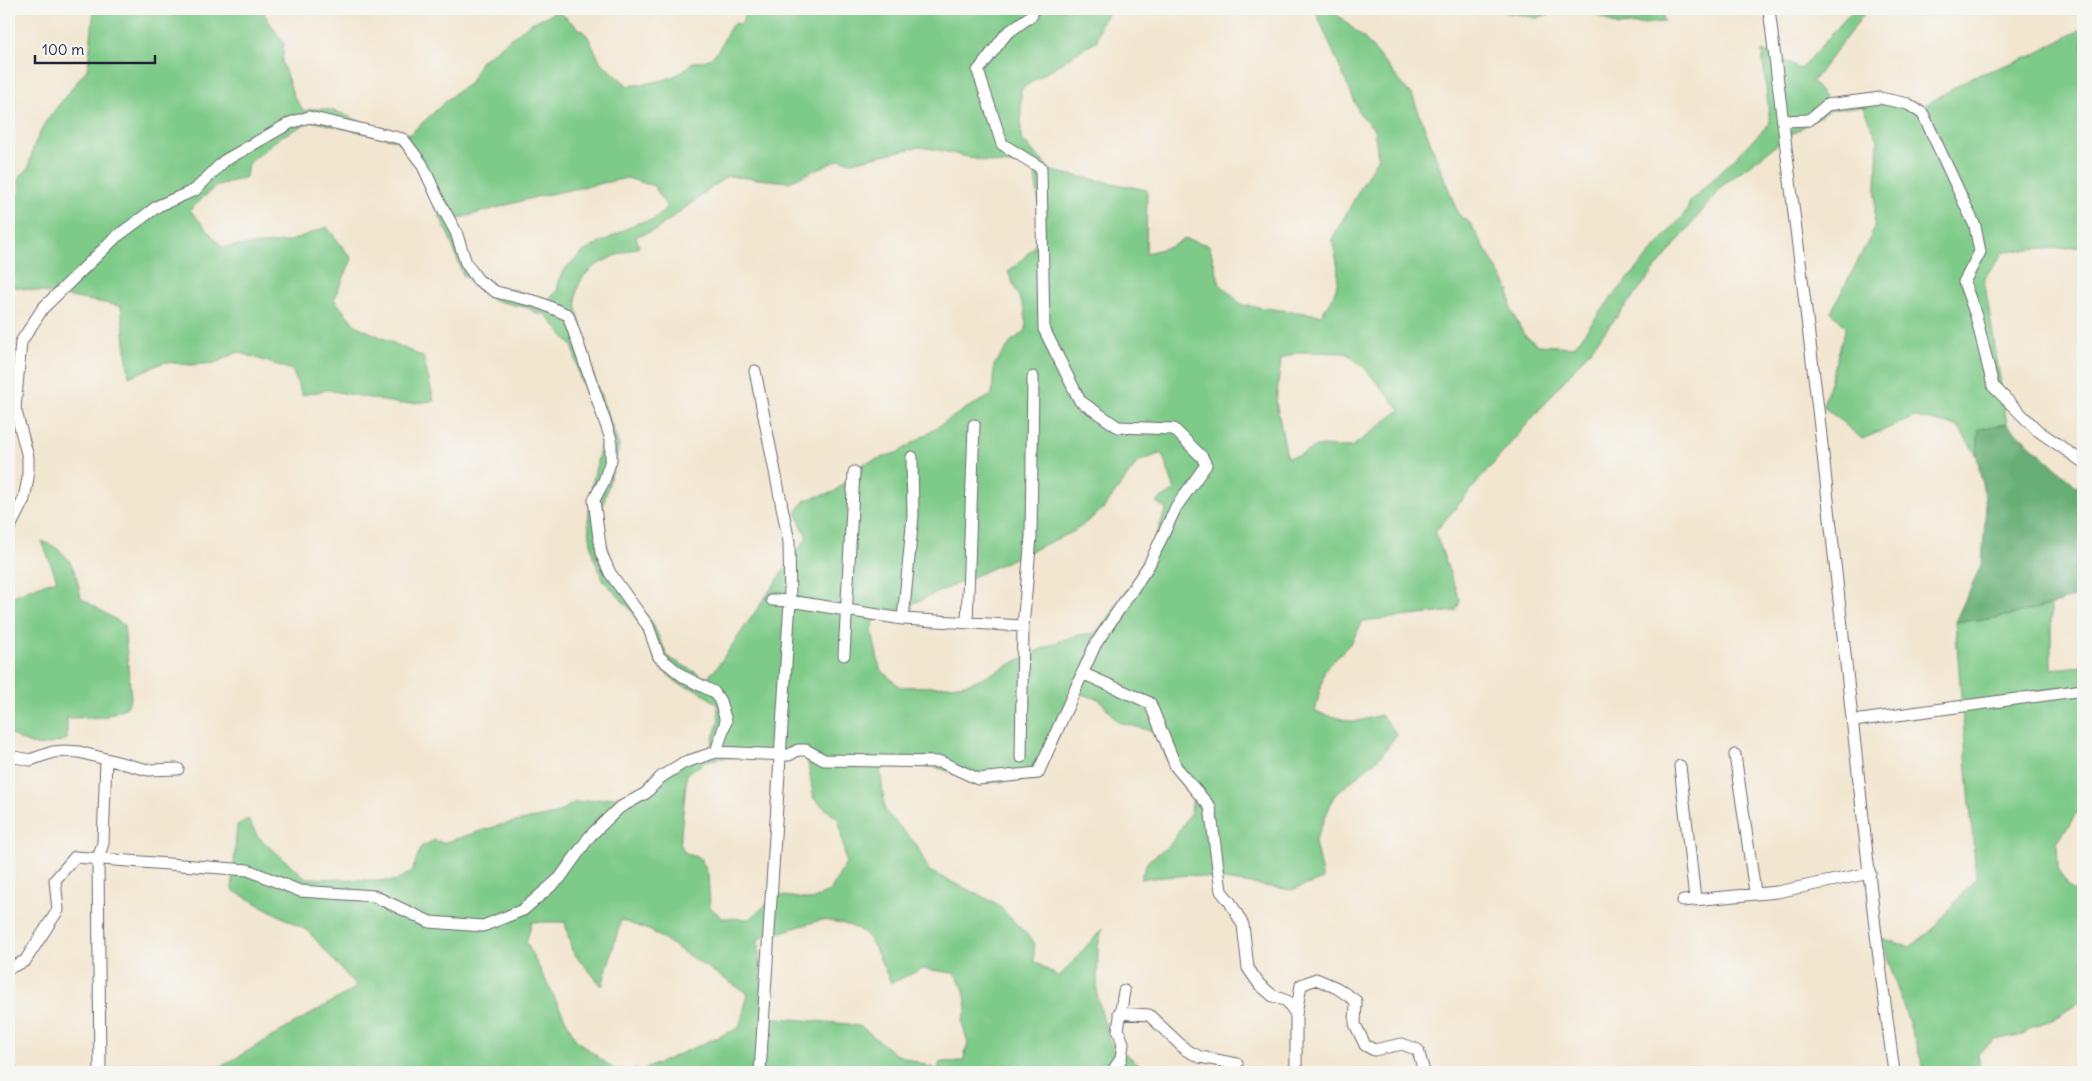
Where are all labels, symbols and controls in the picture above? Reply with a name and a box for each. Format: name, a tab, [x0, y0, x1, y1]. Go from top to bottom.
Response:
scale bar	[35, 32, 155, 64]
text: 100 m	[42, 40, 84, 59]

